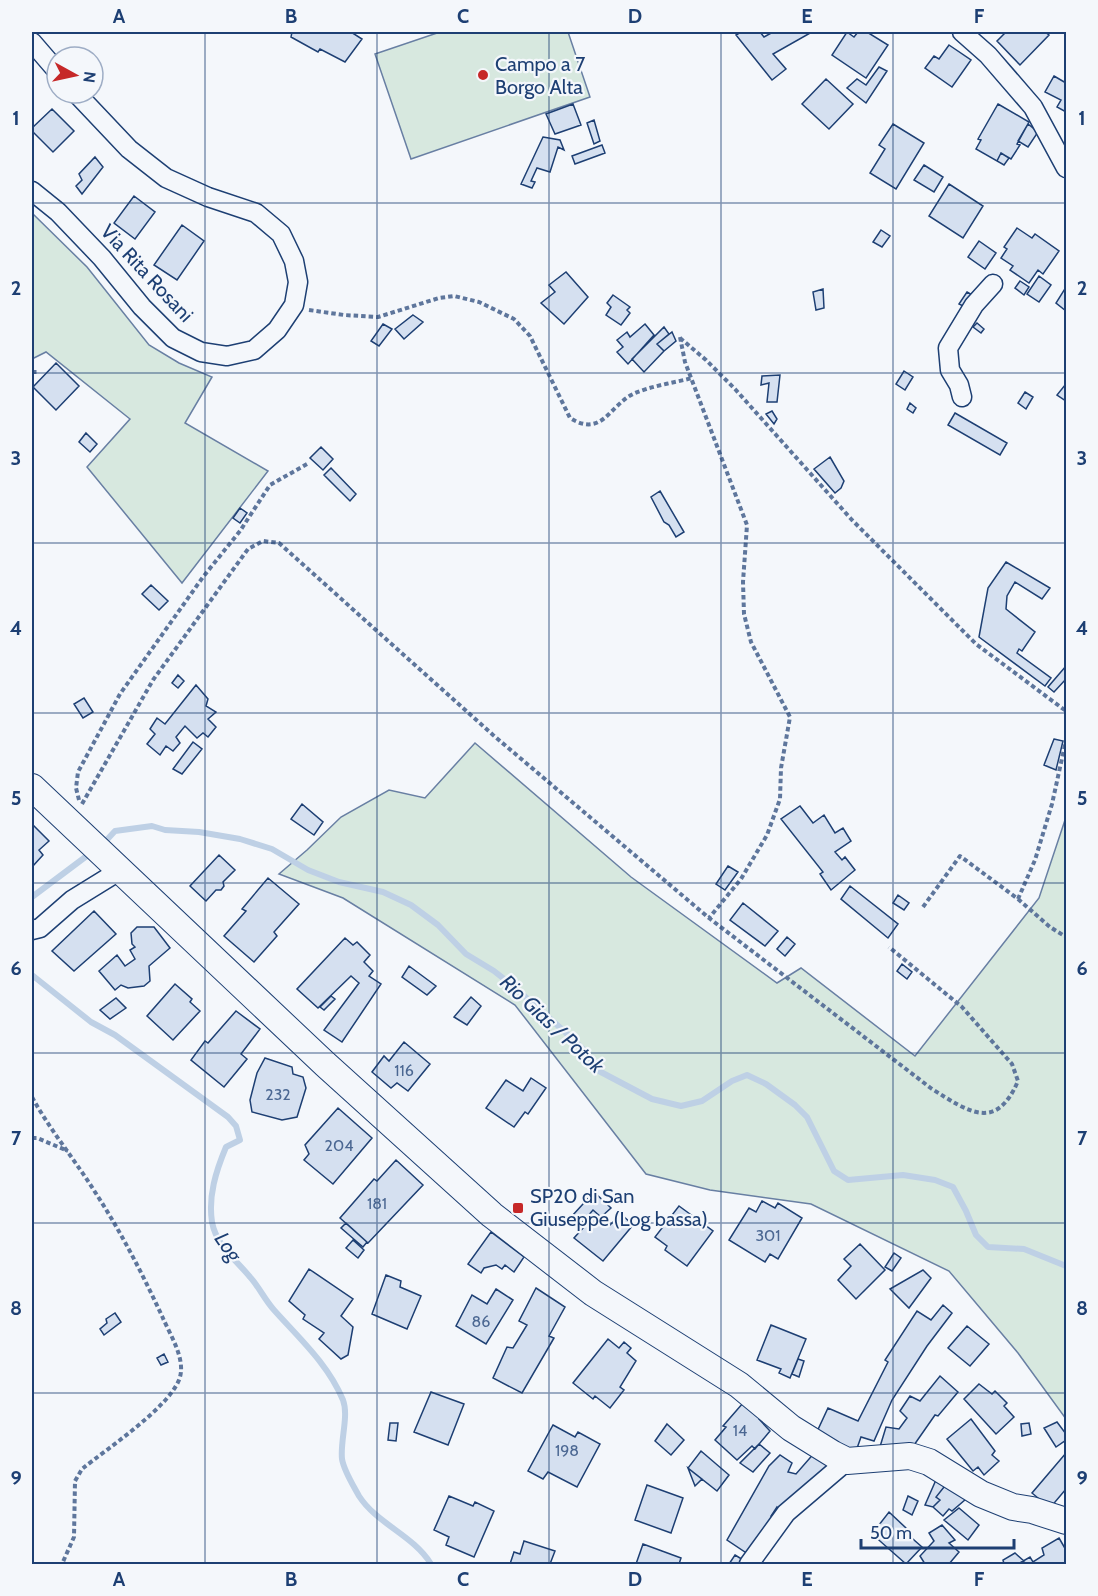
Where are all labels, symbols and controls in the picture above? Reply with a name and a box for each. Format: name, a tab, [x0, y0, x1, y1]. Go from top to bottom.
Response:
text: A	[113, 4, 126, 28]
text: B	[285, 4, 297, 28]
text: C	[457, 4, 469, 28]
text: D	[628, 4, 642, 28]
text: E	[801, 4, 813, 28]
text: F	[974, 4, 985, 28]
north arrow	[45, 45, 105, 105]
place label: Campo a 7 Borgo Alta	[495, 52, 585, 99]
marker: Campo a 7 Borgo Alta	[476, 68, 490, 82]
text: N	[79, 70, 100, 84]
text: 1	[12, 106, 20, 130]
text: 1	[1078, 106, 1086, 130]
street label: Via Rita Rosani	[96, 219, 198, 327]
text: 2	[11, 276, 21, 300]
text: 2	[1077, 276, 1087, 300]
text: 3	[11, 446, 21, 470]
text: 3	[1077, 446, 1087, 470]
text: 4	[10, 616, 22, 640]
text: 4	[1076, 616, 1088, 640]
text: 5	[11, 786, 21, 810]
text: 5	[1077, 786, 1087, 810]
text: 6	[10, 956, 22, 980]
text: 6	[1076, 956, 1088, 980]
water label: Rio Gias / Potok	[495, 969, 610, 1079]
house number: 116	[394, 1061, 414, 1080]
house number: 232	[265, 1085, 291, 1104]
text: 7	[11, 1126, 22, 1150]
text: 7	[1077, 1126, 1088, 1150]
house number: 204	[325, 1136, 353, 1155]
place label: SP20 di San Giuseppe (Log bassa)	[530, 1184, 708, 1231]
house number: 181	[367, 1194, 387, 1213]
marker: SP20 di San Giuseppe (Log bassa)	[511, 1201, 525, 1215]
house number: 301	[755, 1226, 781, 1245]
water label: Log	[210, 1227, 248, 1267]
text: 8	[10, 1296, 22, 1320]
text: 8	[1076, 1296, 1088, 1320]
house number: 86	[472, 1312, 490, 1331]
house number: 14	[733, 1421, 747, 1440]
house number: 198	[555, 1441, 579, 1460]
text: 9	[10, 1466, 22, 1490]
text: 9	[1076, 1466, 1088, 1490]
scale bar	[861, 1512, 1014, 1550]
text: 50 m	[870, 1522, 912, 1544]
text: A	[113, 1567, 126, 1591]
text: B	[285, 1567, 297, 1591]
text: C	[457, 1567, 469, 1591]
text: D	[628, 1567, 642, 1591]
text: E	[801, 1567, 813, 1591]
text: F	[974, 1567, 985, 1591]

